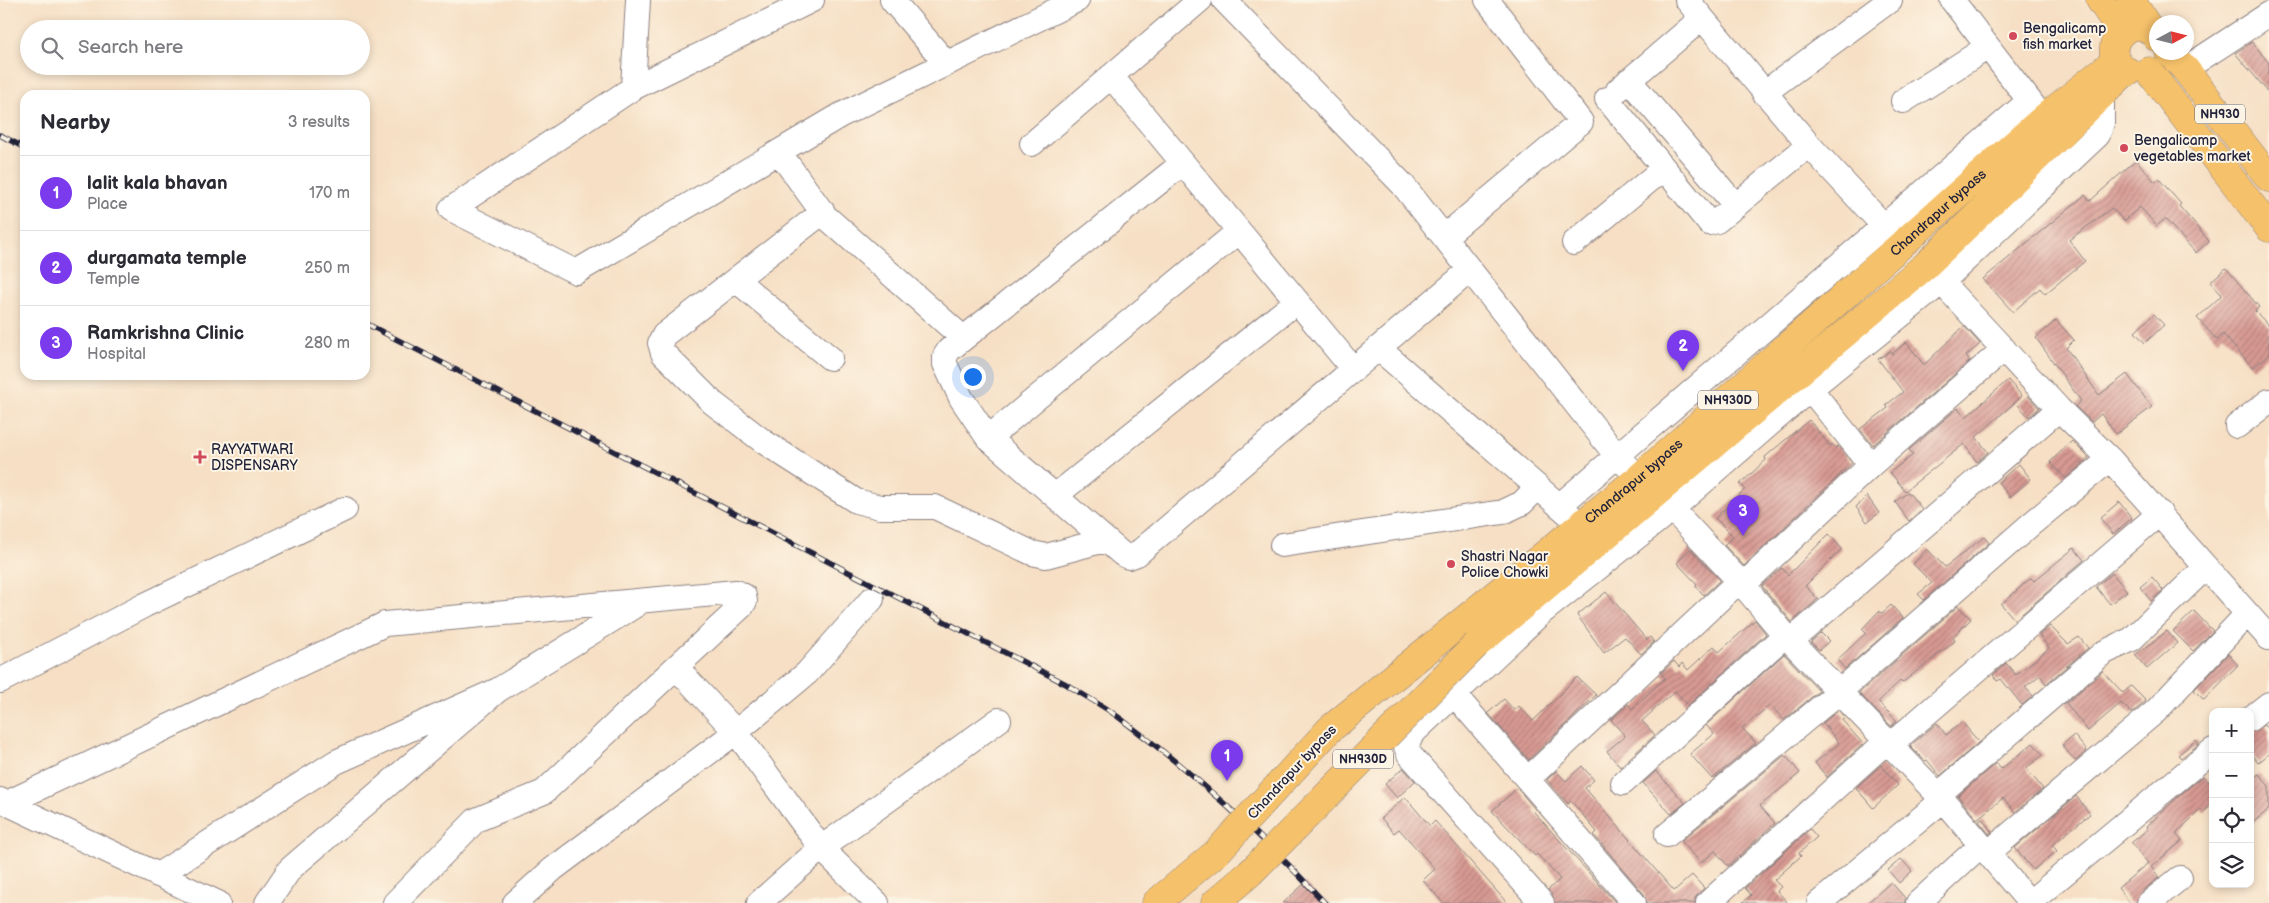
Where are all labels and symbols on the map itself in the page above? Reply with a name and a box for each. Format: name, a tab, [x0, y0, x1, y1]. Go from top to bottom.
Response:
north arrow	[2149, 15, 2194, 60]
place label: Bengalicamp fish market	[2023, 20, 2106, 53]
marker: Bengalicamp fish market	[2007, 30, 2019, 42]
road number: NH930	[2195, 105, 2245, 124]
place label: Bengalicamp vegetables market	[2133, 132, 2251, 165]
marker: Bengalicamp vegetables market	[2118, 142, 2130, 154]
street label: Chandrapur bypass	[1886, 165, 1990, 260]
pin: 2	[1667, 330, 1699, 371]
your location	[960, 364, 986, 390]
road number: NH930D	[1698, 390, 1758, 410]
street label: Chandrapur bypass	[1581, 435, 1686, 527]
place label: RAYYATWARI DISPENSARY	[211, 441, 299, 474]
marker: RAYYATWARI DISPENSARY	[193, 450, 207, 464]
pin: 3	[1727, 495, 1759, 536]
place label: Shastri Nagar Police Chowki	[1461, 548, 1549, 581]
marker: Shastri Nagar Police Chowki	[1445, 558, 1457, 570]
street label: Chandrapur bypass	[1244, 721, 1340, 823]
pin: 1	[1211, 740, 1243, 781]
road number: NH930D	[1333, 750, 1393, 769]

